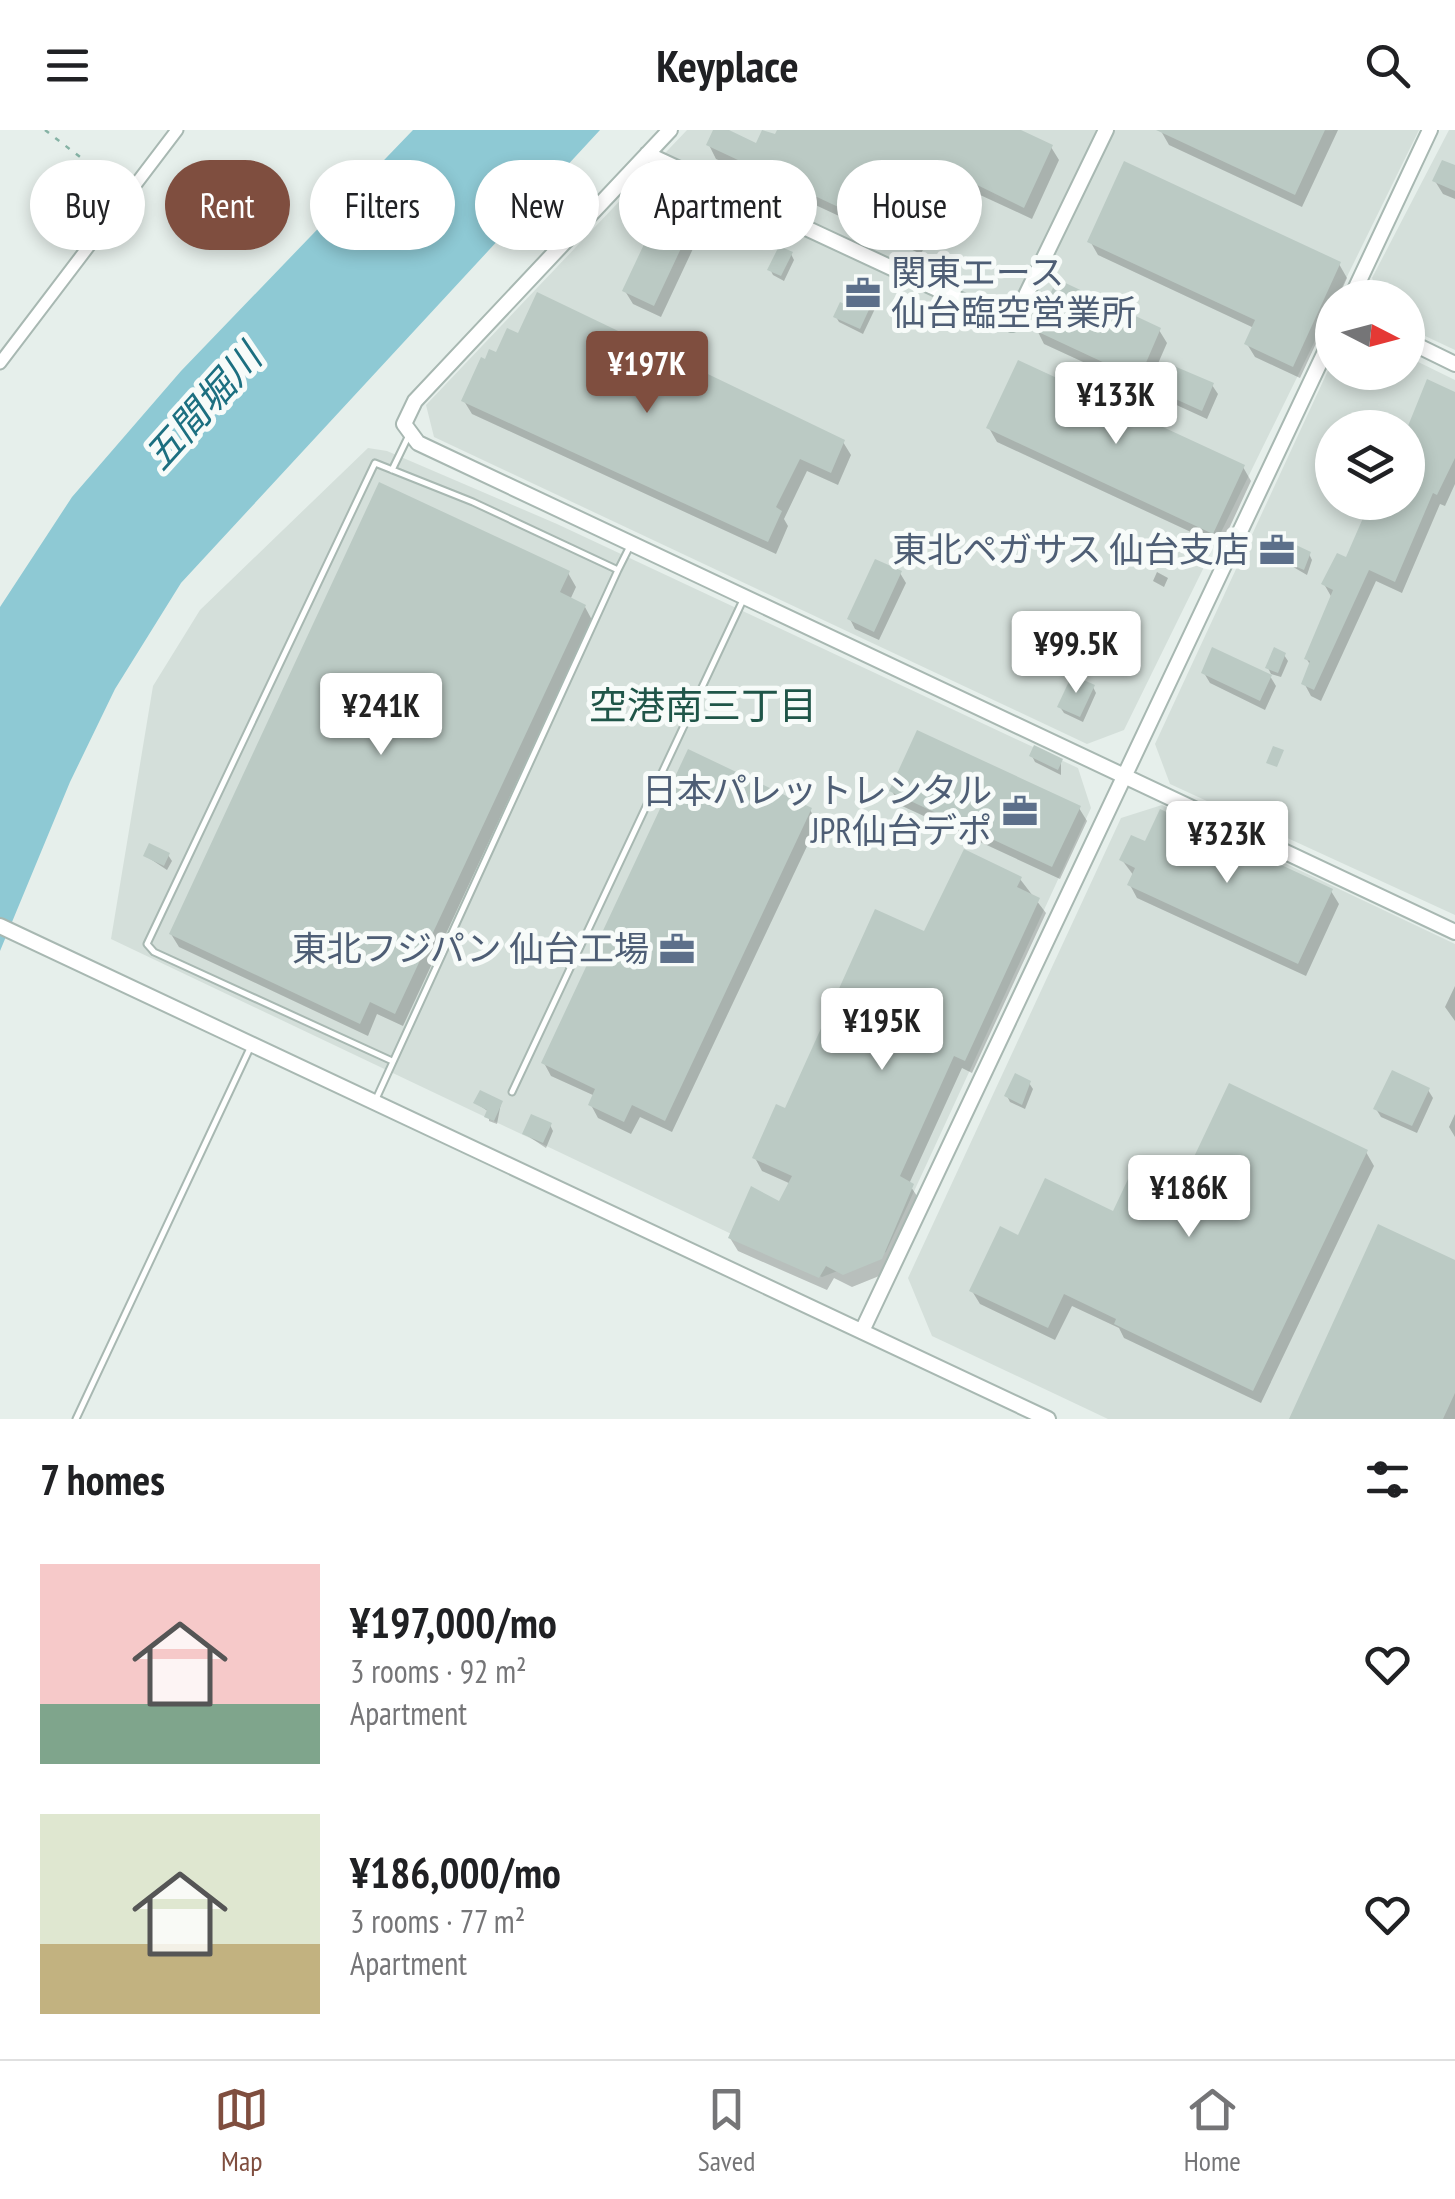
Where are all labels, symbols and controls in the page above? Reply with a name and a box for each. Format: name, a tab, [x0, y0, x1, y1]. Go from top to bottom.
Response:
text: Keyplace	[656, 36, 799, 94]
icon: menu	[40, 38, 95, 93]
icon: search	[1360, 38, 1415, 93]
chip: Buy	[30, 160, 145, 250]
chip: Rent	[165, 160, 290, 250]
chip: Filters	[310, 160, 455, 250]
chip: New	[475, 160, 599, 250]
chip: Apartment	[619, 160, 817, 250]
chip: House	[837, 160, 982, 250]
place label: 関東エース 仙台臨空営業所	[891, 249, 1136, 335]
office icon: 関東エース 仙台臨空営業所	[844, 274, 882, 312]
north arrow	[1315, 280, 1425, 390]
map controls	[1315, 280, 1425, 520]
water label: 五間堀川	[133, 330, 274, 479]
pin: ¥197K	[577, 331, 717, 416]
text: ¥197K	[608, 342, 686, 384]
pin: ¥133K	[1046, 362, 1186, 447]
text: ¥133K	[1077, 373, 1155, 415]
button: layers	[1315, 410, 1425, 520]
place label: 東北ペガサス 仙台支店	[892, 526, 1249, 572]
office icon: 東北ペガサス 仙台支店	[1258, 531, 1296, 569]
pin: ¥99.5K	[995, 611, 1157, 696]
text: ¥99.5K	[1034, 622, 1118, 664]
pin: ¥241K	[311, 673, 451, 758]
district label: 空港南三丁目	[589, 680, 817, 729]
text: ¥241K	[342, 684, 420, 726]
place label: 日本パレットレンタル JPR仙台デポ	[642, 767, 992, 853]
office icon: 日本パレットレンタル JPR仙台デポ	[1001, 792, 1039, 830]
pin: ¥323K	[1157, 801, 1297, 886]
text: ¥323K	[1188, 812, 1266, 854]
place label: 東北フジパン 仙台工場	[292, 925, 649, 971]
office icon: 東北フジパン 仙台工場	[658, 930, 696, 968]
pin: ¥195K	[812, 988, 952, 1073]
text: ¥195K	[843, 999, 921, 1041]
pin: ¥186K	[1119, 1155, 1259, 1240]
text: ¥186K	[1150, 1166, 1228, 1208]
text: 7 homes	[40, 1452, 165, 1507]
icon: filters	[1360, 1452, 1415, 1507]
text: ¥197,000/mo	[350, 1595, 557, 1650]
icon: home	[120, 1604, 240, 1724]
icon: heart	[1360, 1637, 1415, 1692]
text: 3 rooms · 92 m²	[350, 1650, 527, 1692]
text: Apartment	[350, 1692, 467, 1734]
text: ¥186,000/mo	[350, 1845, 561, 1900]
icon: home	[120, 1854, 240, 1974]
icon: heart	[1360, 1887, 1415, 1942]
text: 3 rooms · 77 m²	[350, 1900, 525, 1942]
text: Apartment	[350, 1942, 467, 1984]
tab: Map	[214, 2082, 269, 2179]
tab: Saved	[698, 2082, 755, 2179]
tab: Home	[1184, 2082, 1241, 2179]

